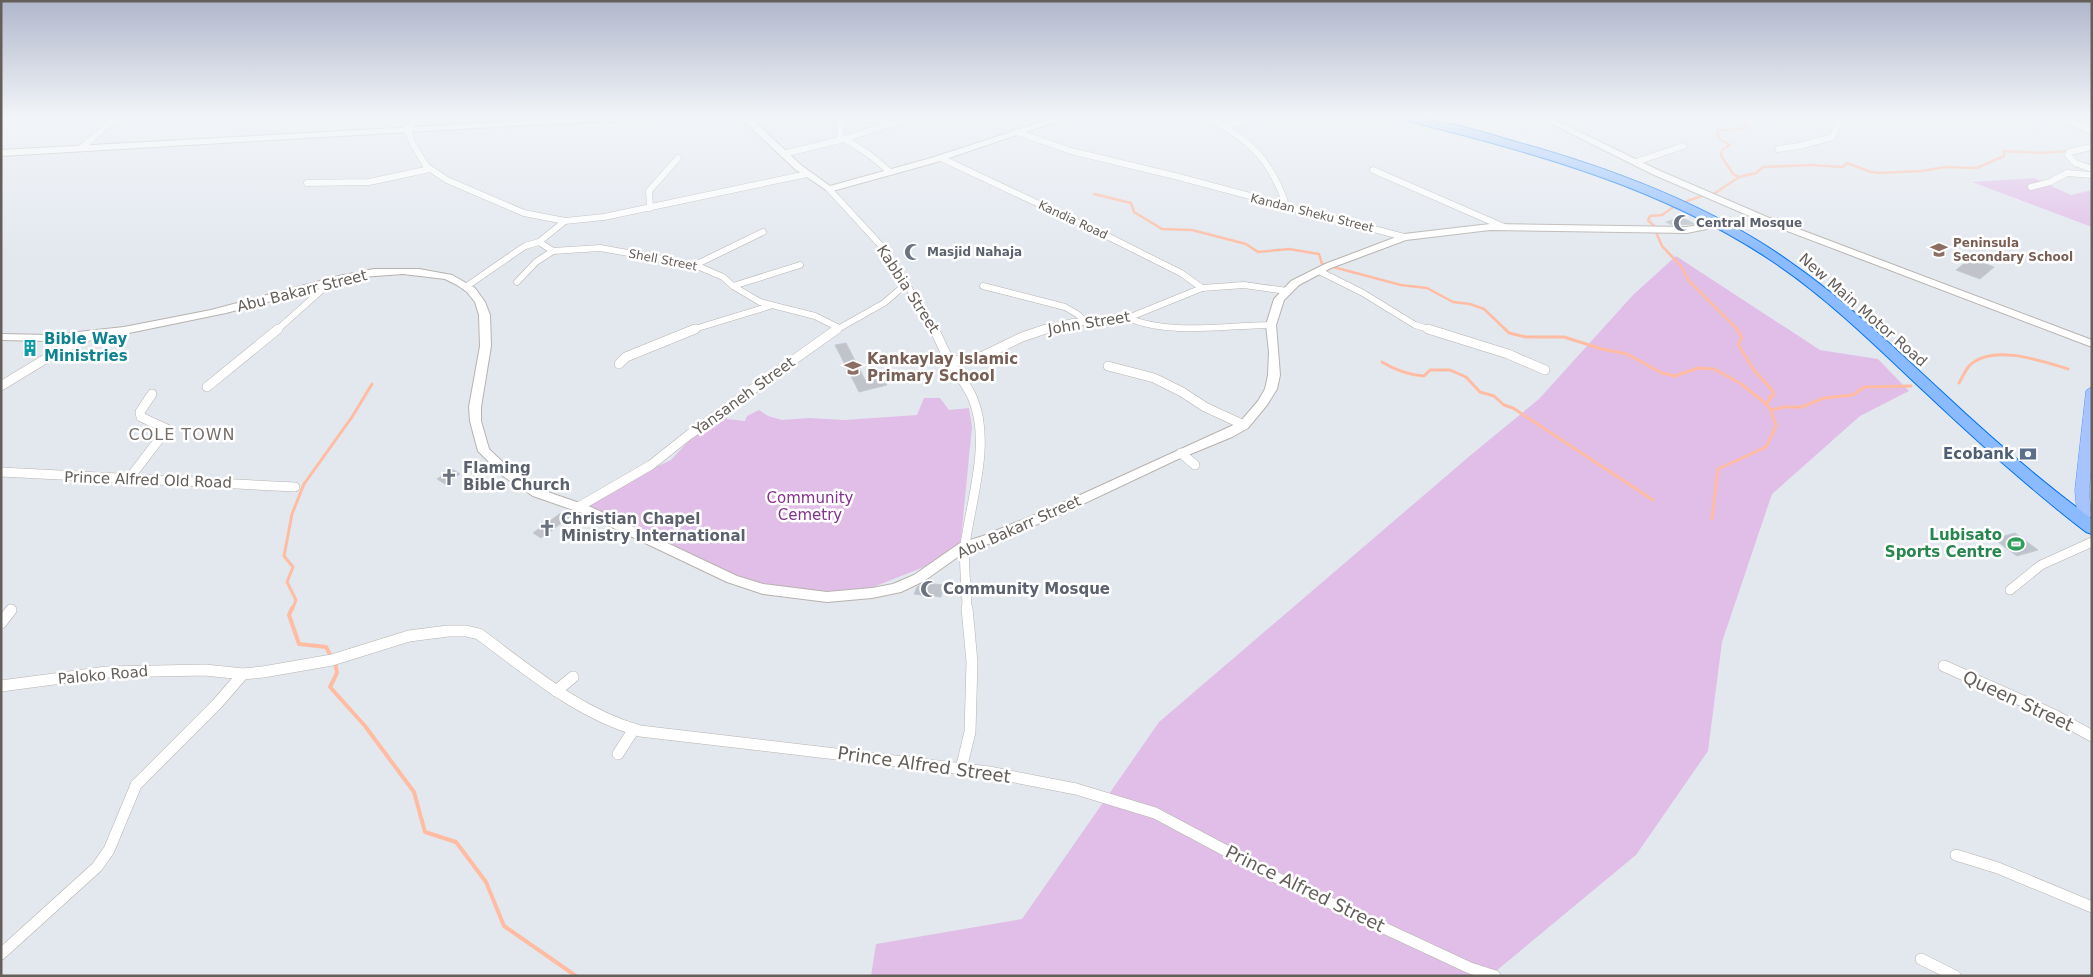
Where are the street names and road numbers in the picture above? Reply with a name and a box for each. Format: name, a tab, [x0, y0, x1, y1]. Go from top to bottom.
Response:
street label: Kandan Sheku Street	[1249, 191, 1375, 235]
street label: Kandia Road	[1036, 198, 1110, 242]
street label: Kabbia Street	[873, 242, 943, 337]
street label: Shell Street	[628, 246, 699, 274]
street label: New Main Motor Road	[1795, 249, 1931, 371]
street label: Abu Bakarr Street	[235, 266, 369, 316]
street label: John Street	[1046, 308, 1131, 339]
street label: Yansaneh Street	[689, 353, 798, 440]
street label: Prince Alfred Old Road	[64, 468, 232, 492]
street label: Abu Bakarr Street	[954, 492, 1084, 562]
street label: Paloko Road	[57, 662, 149, 688]
street label: Queen Street	[1960, 666, 2077, 735]
street label: Prince Alfred Street	[836, 742, 1012, 787]
street label: Prince Alfred Street	[1222, 841, 1388, 936]

